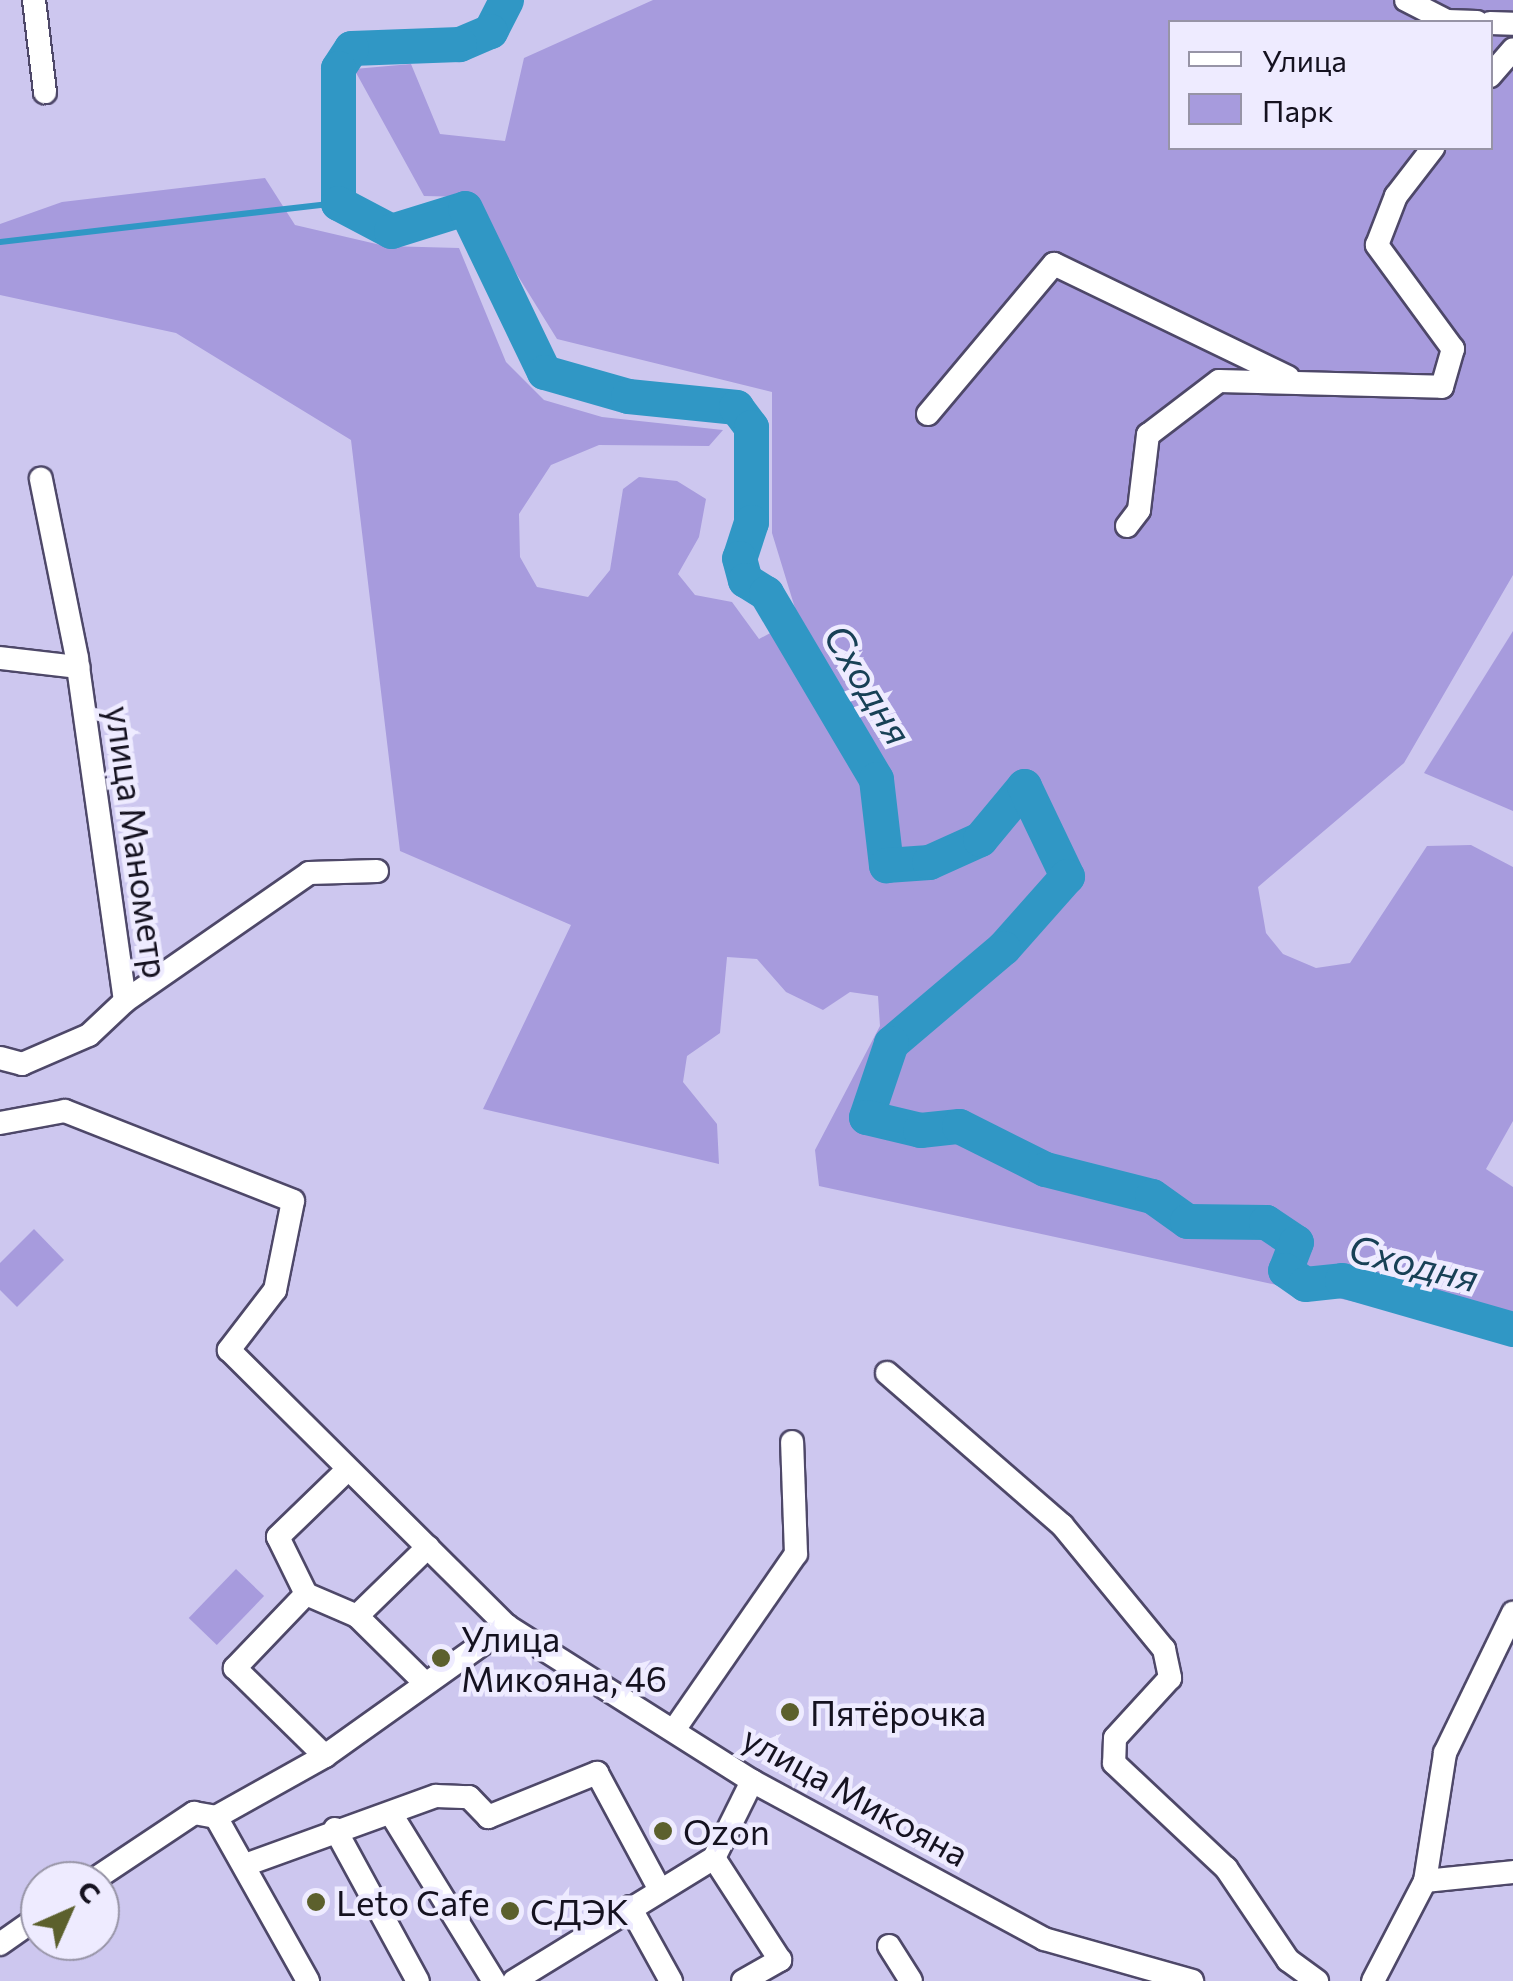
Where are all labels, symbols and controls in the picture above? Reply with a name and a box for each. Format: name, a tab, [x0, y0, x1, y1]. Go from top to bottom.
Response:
legend	[1168, 20, 1493, 150]
text: Улица	[1262, 41, 1347, 78]
text: Парк	[1262, 91, 1334, 128]
water label: Сходня	[816, 616, 922, 752]
street label: улица Манометр	[98, 703, 178, 981]
water label: Сходня	[1345, 1224, 1483, 1300]
place label: Улица Микояна, 46	[461, 1617, 667, 1699]
marker: Улица Микояна, 46	[430, 1647, 452, 1669]
place label: Пятёрочка	[810, 1691, 986, 1733]
marker: Пятёрочка	[779, 1701, 801, 1723]
street label: улица Микояна	[736, 1716, 976, 1874]
place label: Ozon	[683, 1810, 770, 1852]
marker: Ozon	[652, 1820, 674, 1842]
north arrow	[20, 1861, 120, 1961]
text: С	[71, 1872, 109, 1910]
place label: Leto Cafe	[336, 1881, 490, 1923]
place label: СДЭК	[530, 1890, 629, 1932]
marker: Leto Cafe	[305, 1891, 327, 1913]
marker: СДЭК	[499, 1900, 521, 1922]

